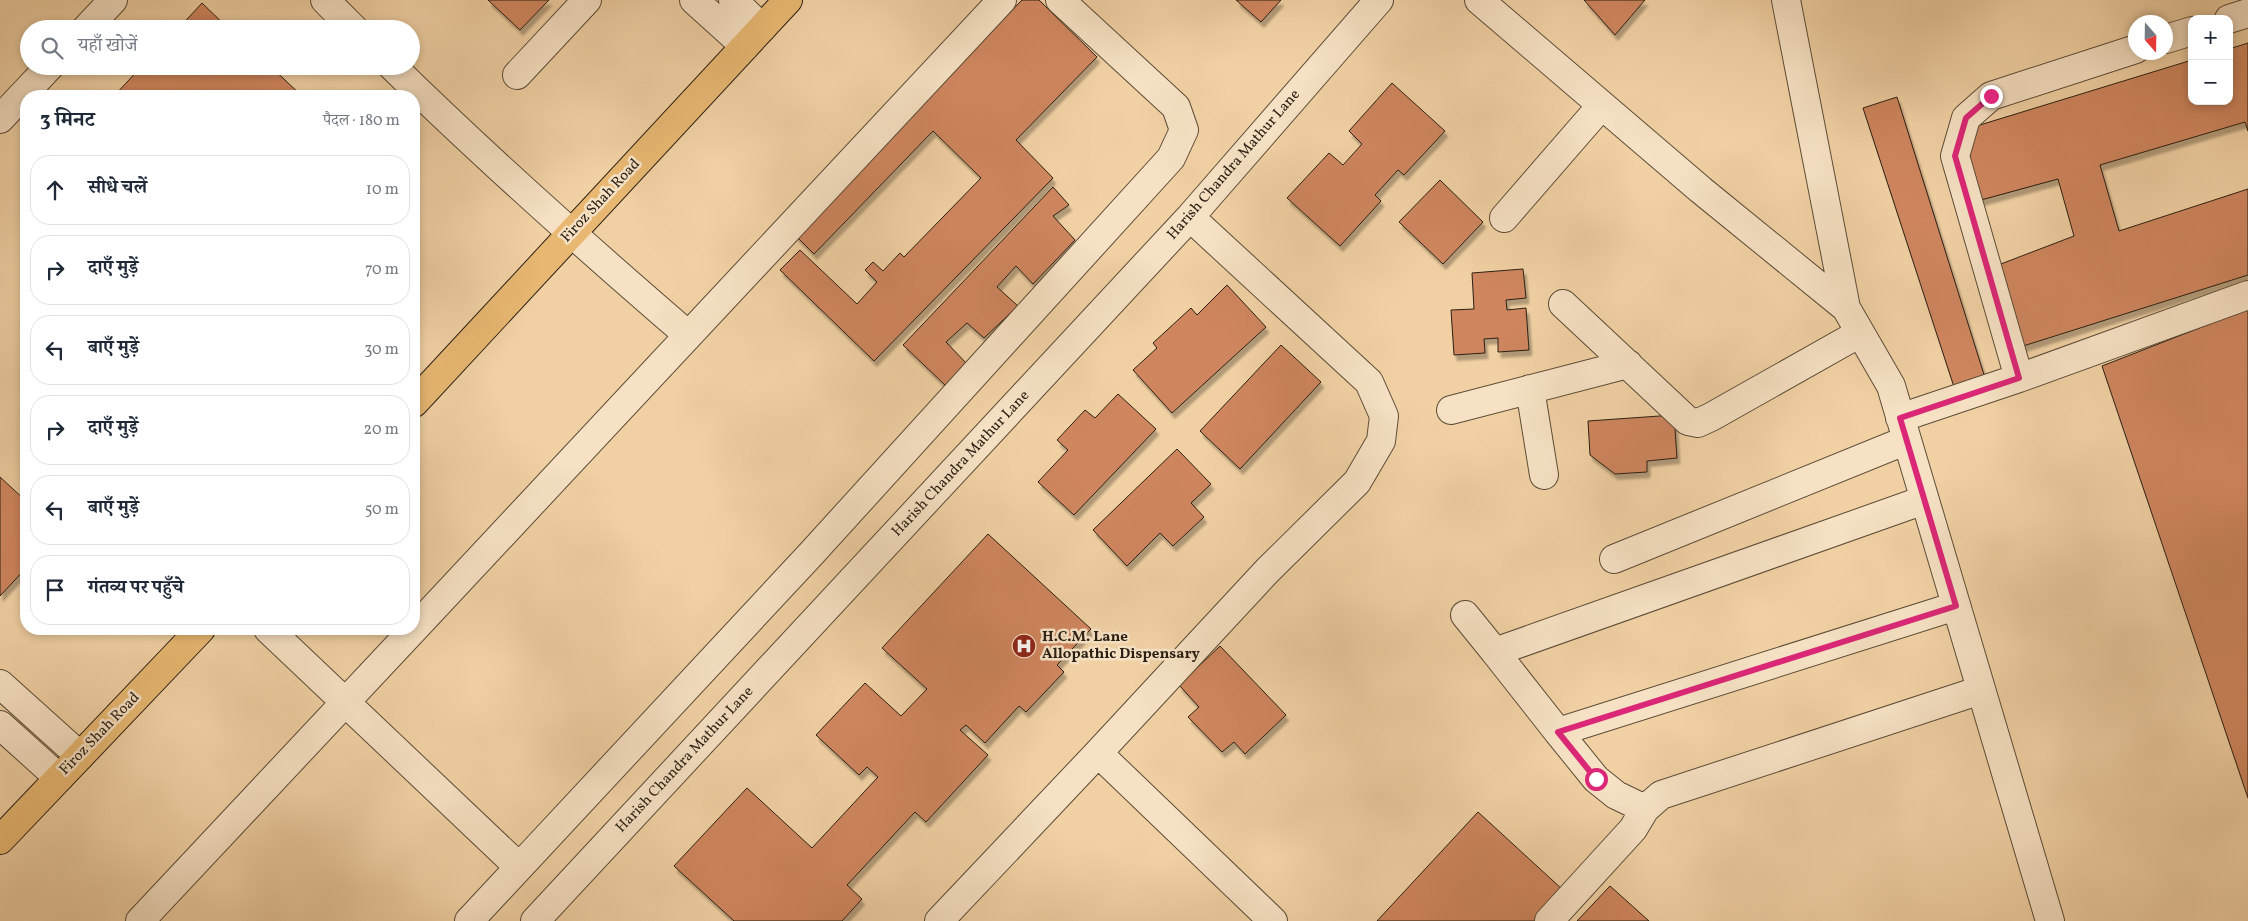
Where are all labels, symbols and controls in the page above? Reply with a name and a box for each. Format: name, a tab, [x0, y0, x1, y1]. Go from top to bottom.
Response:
north arrow	[2128, 15, 2173, 60]
map controls	[2188, 15, 2233, 105]
button: +	[2188, 15, 2233, 60]
search box	[20, 20, 420, 75]
text: यहाँ खोजें	[78, 33, 137, 59]
icon: search	[38, 34, 66, 62]
button: −	[2188, 60, 2233, 105]
street label: Harish Chandra Mathur Lane	[1163, 85, 1305, 245]
route end	[1980, 85, 2003, 108]
text: 3 मिनट	[40, 106, 95, 135]
text: पैदल · 180 m	[323, 110, 400, 132]
street label: Firoz Shah Road	[557, 154, 645, 248]
text: सीधे चलें	[88, 175, 147, 201]
icon: ahead	[41, 176, 69, 204]
text: 10 m	[366, 179, 399, 201]
text: दाएँ मुड़ें	[88, 255, 138, 281]
icon: right	[41, 256, 69, 284]
text: 70 m	[365, 259, 399, 281]
text: बाएँ मुड़ें	[88, 335, 139, 361]
icon: left	[41, 336, 69, 364]
text: 30 m	[364, 339, 399, 361]
street label: Harish Chandra Mathur Lane	[887, 386, 1035, 542]
text: दाएँ मुड़ें	[88, 415, 138, 441]
icon: right	[41, 416, 69, 444]
text: 20 m	[364, 419, 399, 441]
text: बाएँ मुड़ें	[88, 495, 139, 521]
icon: left	[41, 496, 69, 524]
text: 50 m	[365, 499, 399, 521]
text: गंतव्य पर पहुँचे	[88, 575, 183, 601]
icon: arrive	[41, 576, 69, 604]
place label: H.C.M. Lane Allopathic Dispensary	[1042, 627, 1201, 665]
hospital icon: H.C.M. Lane Allopathic Dispensary	[1011, 633, 1037, 659]
street label: Harish Chandra Mathur Lane	[611, 682, 759, 838]
street label: Firoz Shah Road	[55, 688, 145, 780]
route start	[1585, 768, 1608, 791]

